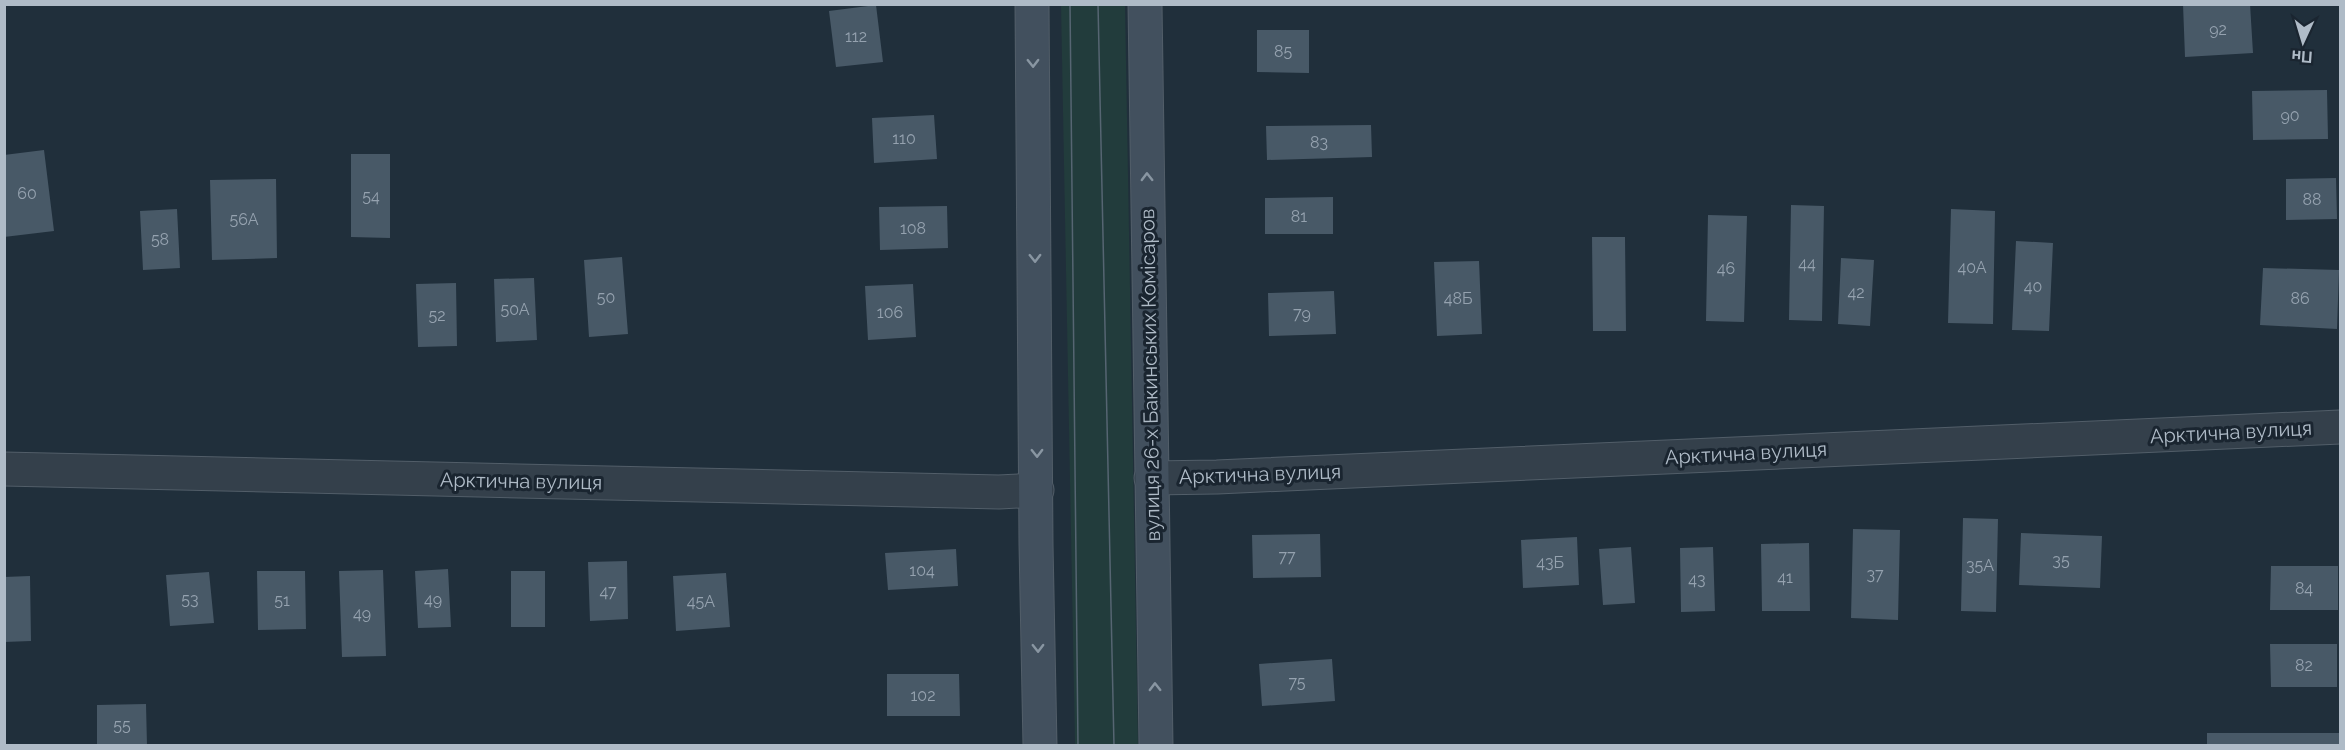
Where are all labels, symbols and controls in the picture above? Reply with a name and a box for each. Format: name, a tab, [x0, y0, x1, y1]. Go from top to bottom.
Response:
north arrow	[2273, 12, 2333, 72]
house number: 92	[2209, 20, 2227, 39]
house number: 112	[845, 27, 867, 46]
house number: 85	[1274, 42, 1292, 61]
text: Пн	[2291, 46, 2313, 67]
one-way arrow	[1027, 58, 1039, 67]
house number: 90	[2280, 106, 2300, 125]
house number: 110	[892, 129, 916, 148]
house number: 83	[1310, 133, 1328, 152]
one-way arrow	[1141, 173, 1153, 182]
house number: 60	[17, 184, 37, 203]
house number: 54	[362, 187, 380, 206]
house number: 88	[2303, 190, 2321, 209]
house number: 81	[1291, 207, 1307, 226]
street label: вулиця 26-х Бакинських Комісаров	[1135, 208, 1165, 542]
house number: 56А	[230, 210, 259, 229]
house number: 108	[900, 219, 926, 238]
house number: 58	[151, 230, 169, 249]
one-way arrow	[1029, 253, 1041, 262]
house number: 44	[1798, 254, 1816, 273]
house number: 40А	[1957, 258, 1987, 277]
house number: 46	[1717, 259, 1735, 278]
house number: 40	[2024, 277, 2042, 296]
house number: 42	[1847, 283, 1865, 302]
house number: 50	[597, 288, 615, 307]
house number: 48Б	[1444, 289, 1472, 308]
house number: 86	[2290, 289, 2310, 308]
house number: 50А	[500, 300, 530, 319]
house number: 106	[877, 303, 903, 322]
house number: 79	[1293, 304, 1311, 323]
house number: 52	[428, 306, 446, 325]
street label: Арктична вулиця	[2149, 416, 2313, 448]
street label: Арктична вулиця	[1664, 437, 1828, 469]
one-way arrow	[1031, 448, 1043, 457]
street label: Арктична вулиця	[1178, 459, 1342, 489]
street label: Арктична вулиця	[440, 468, 602, 494]
house number: 77	[1278, 547, 1296, 566]
house number: 35	[2052, 551, 2070, 570]
house number: 43Б	[1536, 553, 1564, 572]
house number: 35А	[1966, 556, 1994, 575]
house number: 104	[909, 561, 935, 580]
house number: 37	[1866, 565, 1884, 584]
house number: 41	[1777, 568, 1793, 587]
house number: 43	[1688, 570, 1706, 589]
house number: 84	[2295, 579, 2313, 598]
house number: 47	[599, 582, 617, 601]
house number: 53	[181, 590, 199, 609]
house number: 49	[424, 590, 442, 609]
house number: 51	[274, 591, 290, 610]
house number: 45А	[687, 592, 715, 611]
house number: 49	[353, 604, 371, 623]
one-way arrow	[1032, 643, 1044, 652]
house number: 82	[2295, 656, 2313, 675]
house number: 75	[1288, 673, 1306, 692]
one-way arrow	[1148, 683, 1161, 692]
house number: 102	[911, 686, 935, 705]
house number: 55	[113, 716, 131, 735]

